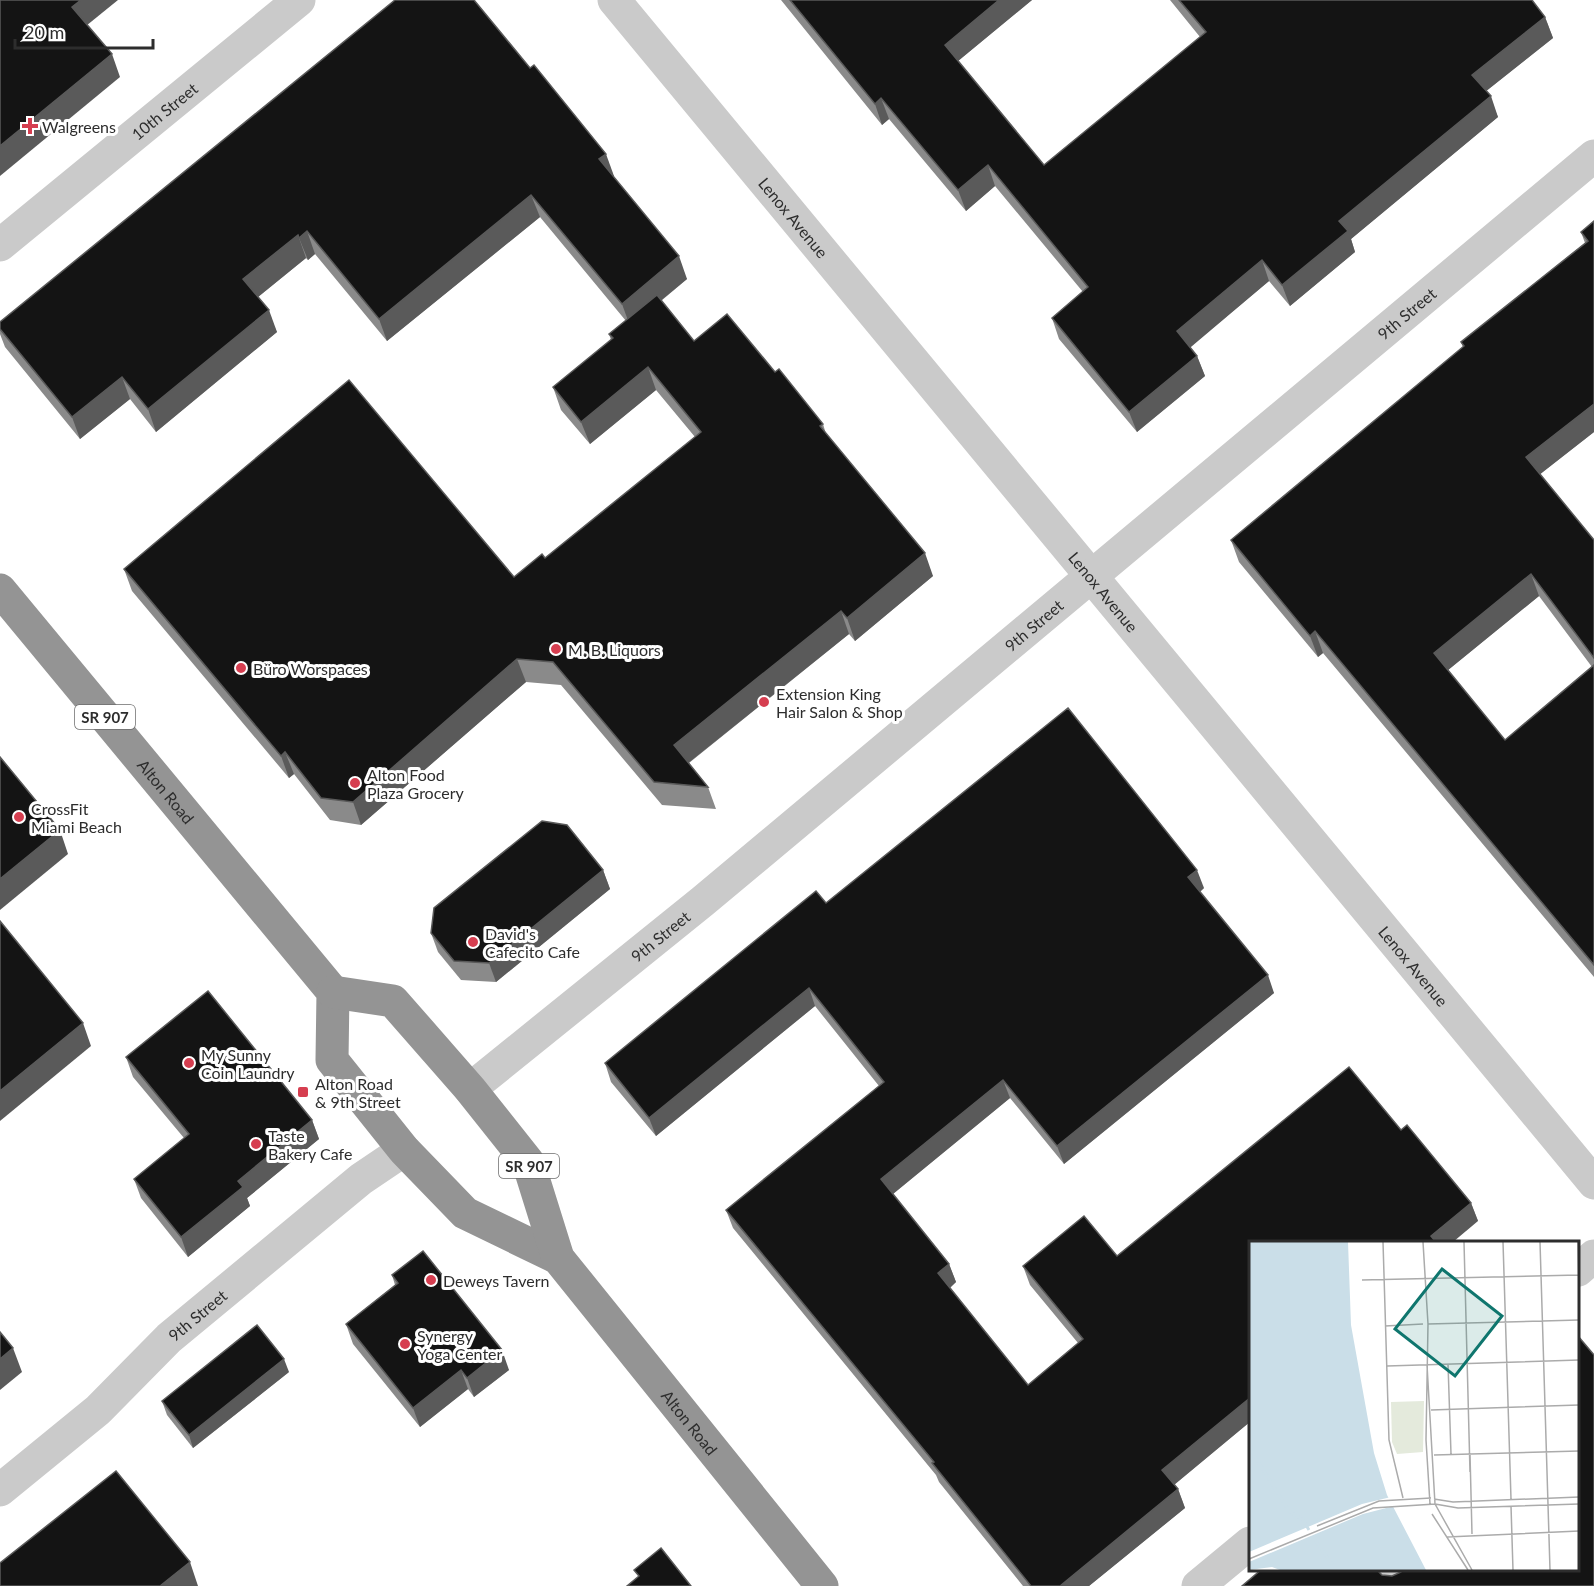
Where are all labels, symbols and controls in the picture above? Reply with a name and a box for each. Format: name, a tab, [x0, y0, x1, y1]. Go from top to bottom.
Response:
scale bar	[15, 12, 153, 50]
text: 20 m	[24, 21, 64, 43]
street label: 10th Street	[127, 78, 201, 143]
place label: Walgreens	[42, 117, 116, 136]
marker: Walgreens	[23, 119, 37, 133]
street label: Lenox Avenue	[755, 173, 833, 261]
street label: 9th Street	[1373, 283, 1439, 343]
street label: Lenox Avenue	[1065, 548, 1143, 635]
street label: 9th Street	[1000, 595, 1067, 655]
place label: M. B. Liquors	[568, 640, 661, 659]
marker: M. B. Liquors	[549, 642, 563, 656]
place label: Büro Worspaces	[253, 659, 368, 678]
marker: Büro Worspaces	[234, 661, 248, 675]
place label: Extension King Hair Salon & Shop	[776, 684, 903, 721]
marker: Extension King Hair Salon & Shop	[757, 695, 771, 709]
road number: SR 907	[75, 705, 135, 729]
street label: Alton Road	[134, 755, 199, 827]
place label: Alton Food Plaza Grocery	[367, 765, 464, 802]
marker: Alton Food Plaza Grocery	[348, 776, 362, 790]
place label: CrossFit Miami Beach	[31, 799, 122, 836]
marker: CrossFit Miami Beach	[12, 810, 26, 824]
street label: 9th Street	[627, 906, 693, 965]
street label: Lenox Avenue	[1375, 922, 1453, 1010]
place label: David's Cafecito Cafe	[485, 924, 580, 961]
marker: David's Cafecito Cafe	[466, 935, 480, 949]
place label: My Sunny Coin Laundry	[201, 1045, 295, 1082]
marker: My Sunny Coin Laundry	[182, 1056, 196, 1070]
place label: Alton Road & 9th Street	[315, 1074, 401, 1111]
marker: Alton Road & 9th Street	[296, 1085, 310, 1099]
place label: Taste Bakery Cafe	[268, 1126, 352, 1163]
marker: Taste Bakery Cafe	[249, 1137, 263, 1151]
road number: SR 907	[499, 1154, 559, 1178]
inset map	[1249, 1241, 1579, 1571]
place label: Deweys Tavern	[443, 1271, 549, 1290]
marker: Deweys Tavern	[424, 1273, 438, 1287]
street label: 9th Street	[164, 1285, 230, 1345]
place label: Synergy Yoga Center	[417, 1326, 503, 1363]
marker: Synergy Yoga Center	[398, 1337, 412, 1351]
street label: Alton Road	[658, 1386, 722, 1458]

